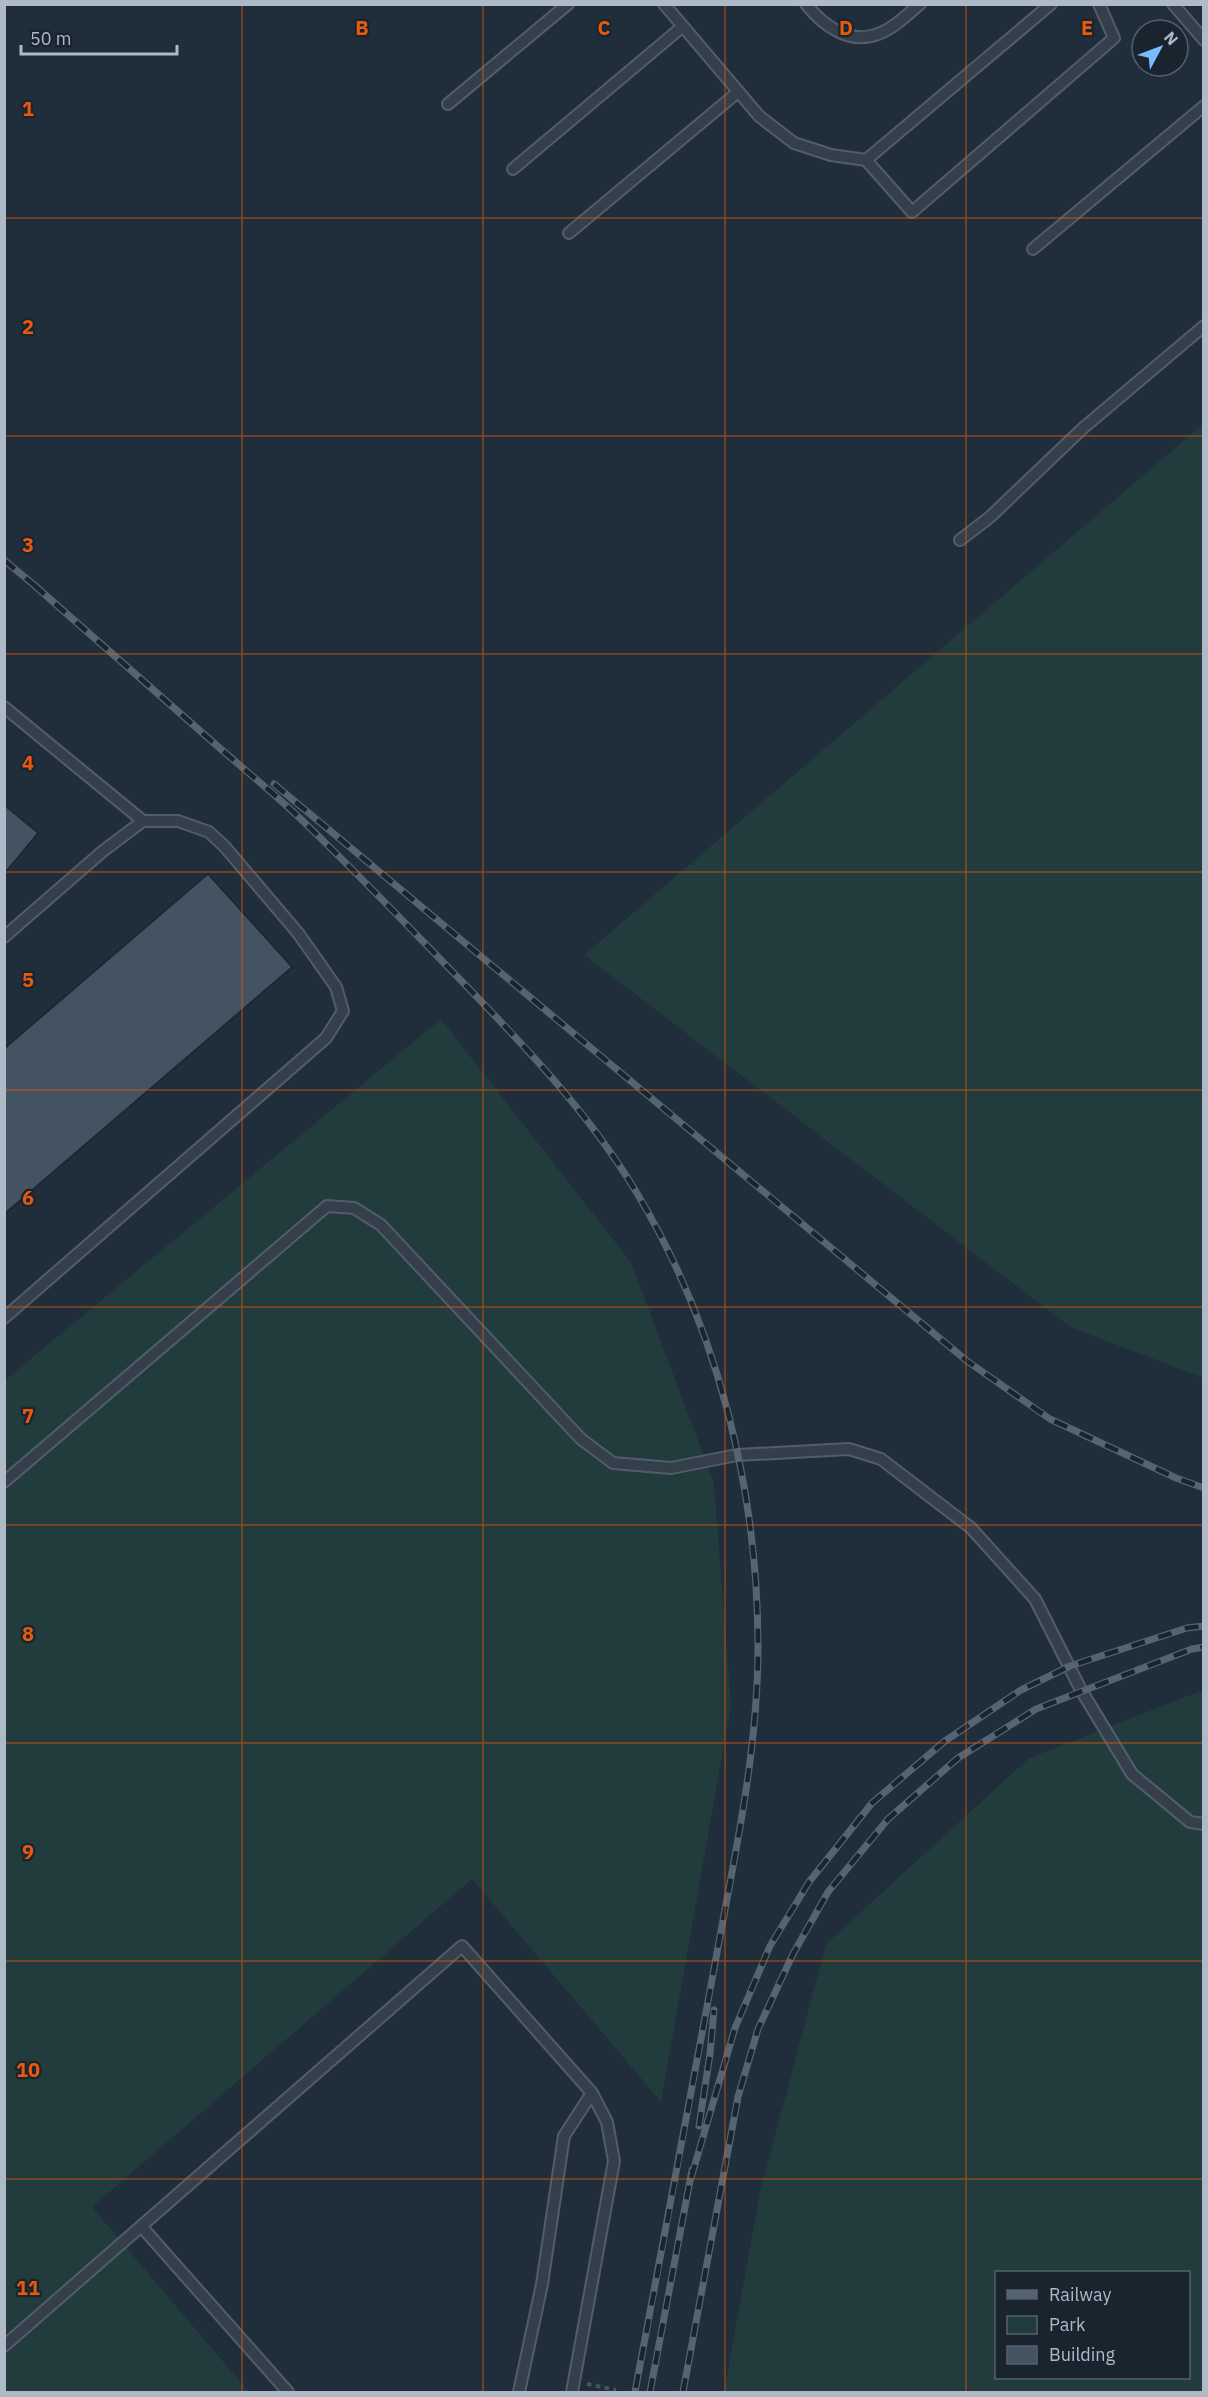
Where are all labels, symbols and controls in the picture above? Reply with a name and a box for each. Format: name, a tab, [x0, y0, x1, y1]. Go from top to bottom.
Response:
text: B	[355, 14, 369, 41]
text: C	[597, 14, 611, 41]
text: D	[839, 14, 853, 41]
text: E	[1081, 14, 1093, 41]
scale bar	[21, 18, 177, 56]
north arrow	[1130, 18, 1190, 78]
text: 50 m	[30, 27, 72, 50]
text: N	[1160, 27, 1183, 49]
text: 1	[22, 95, 34, 122]
text: 2	[22, 313, 34, 340]
text: 3	[22, 531, 34, 558]
text: 4	[22, 749, 34, 776]
text: 5	[22, 966, 34, 993]
text: 6	[22, 1184, 34, 1211]
text: 7	[22, 1402, 34, 1429]
text: 8	[22, 1620, 34, 1647]
text: 9	[22, 1838, 34, 1865]
text: 10	[16, 2056, 40, 2083]
legend	[995, 2271, 1190, 2379]
text: 11	[16, 2274, 40, 2301]
text: Railway	[1049, 2283, 1111, 2306]
text: Park	[1049, 2313, 1086, 2336]
text: Building	[1049, 2343, 1116, 2366]

